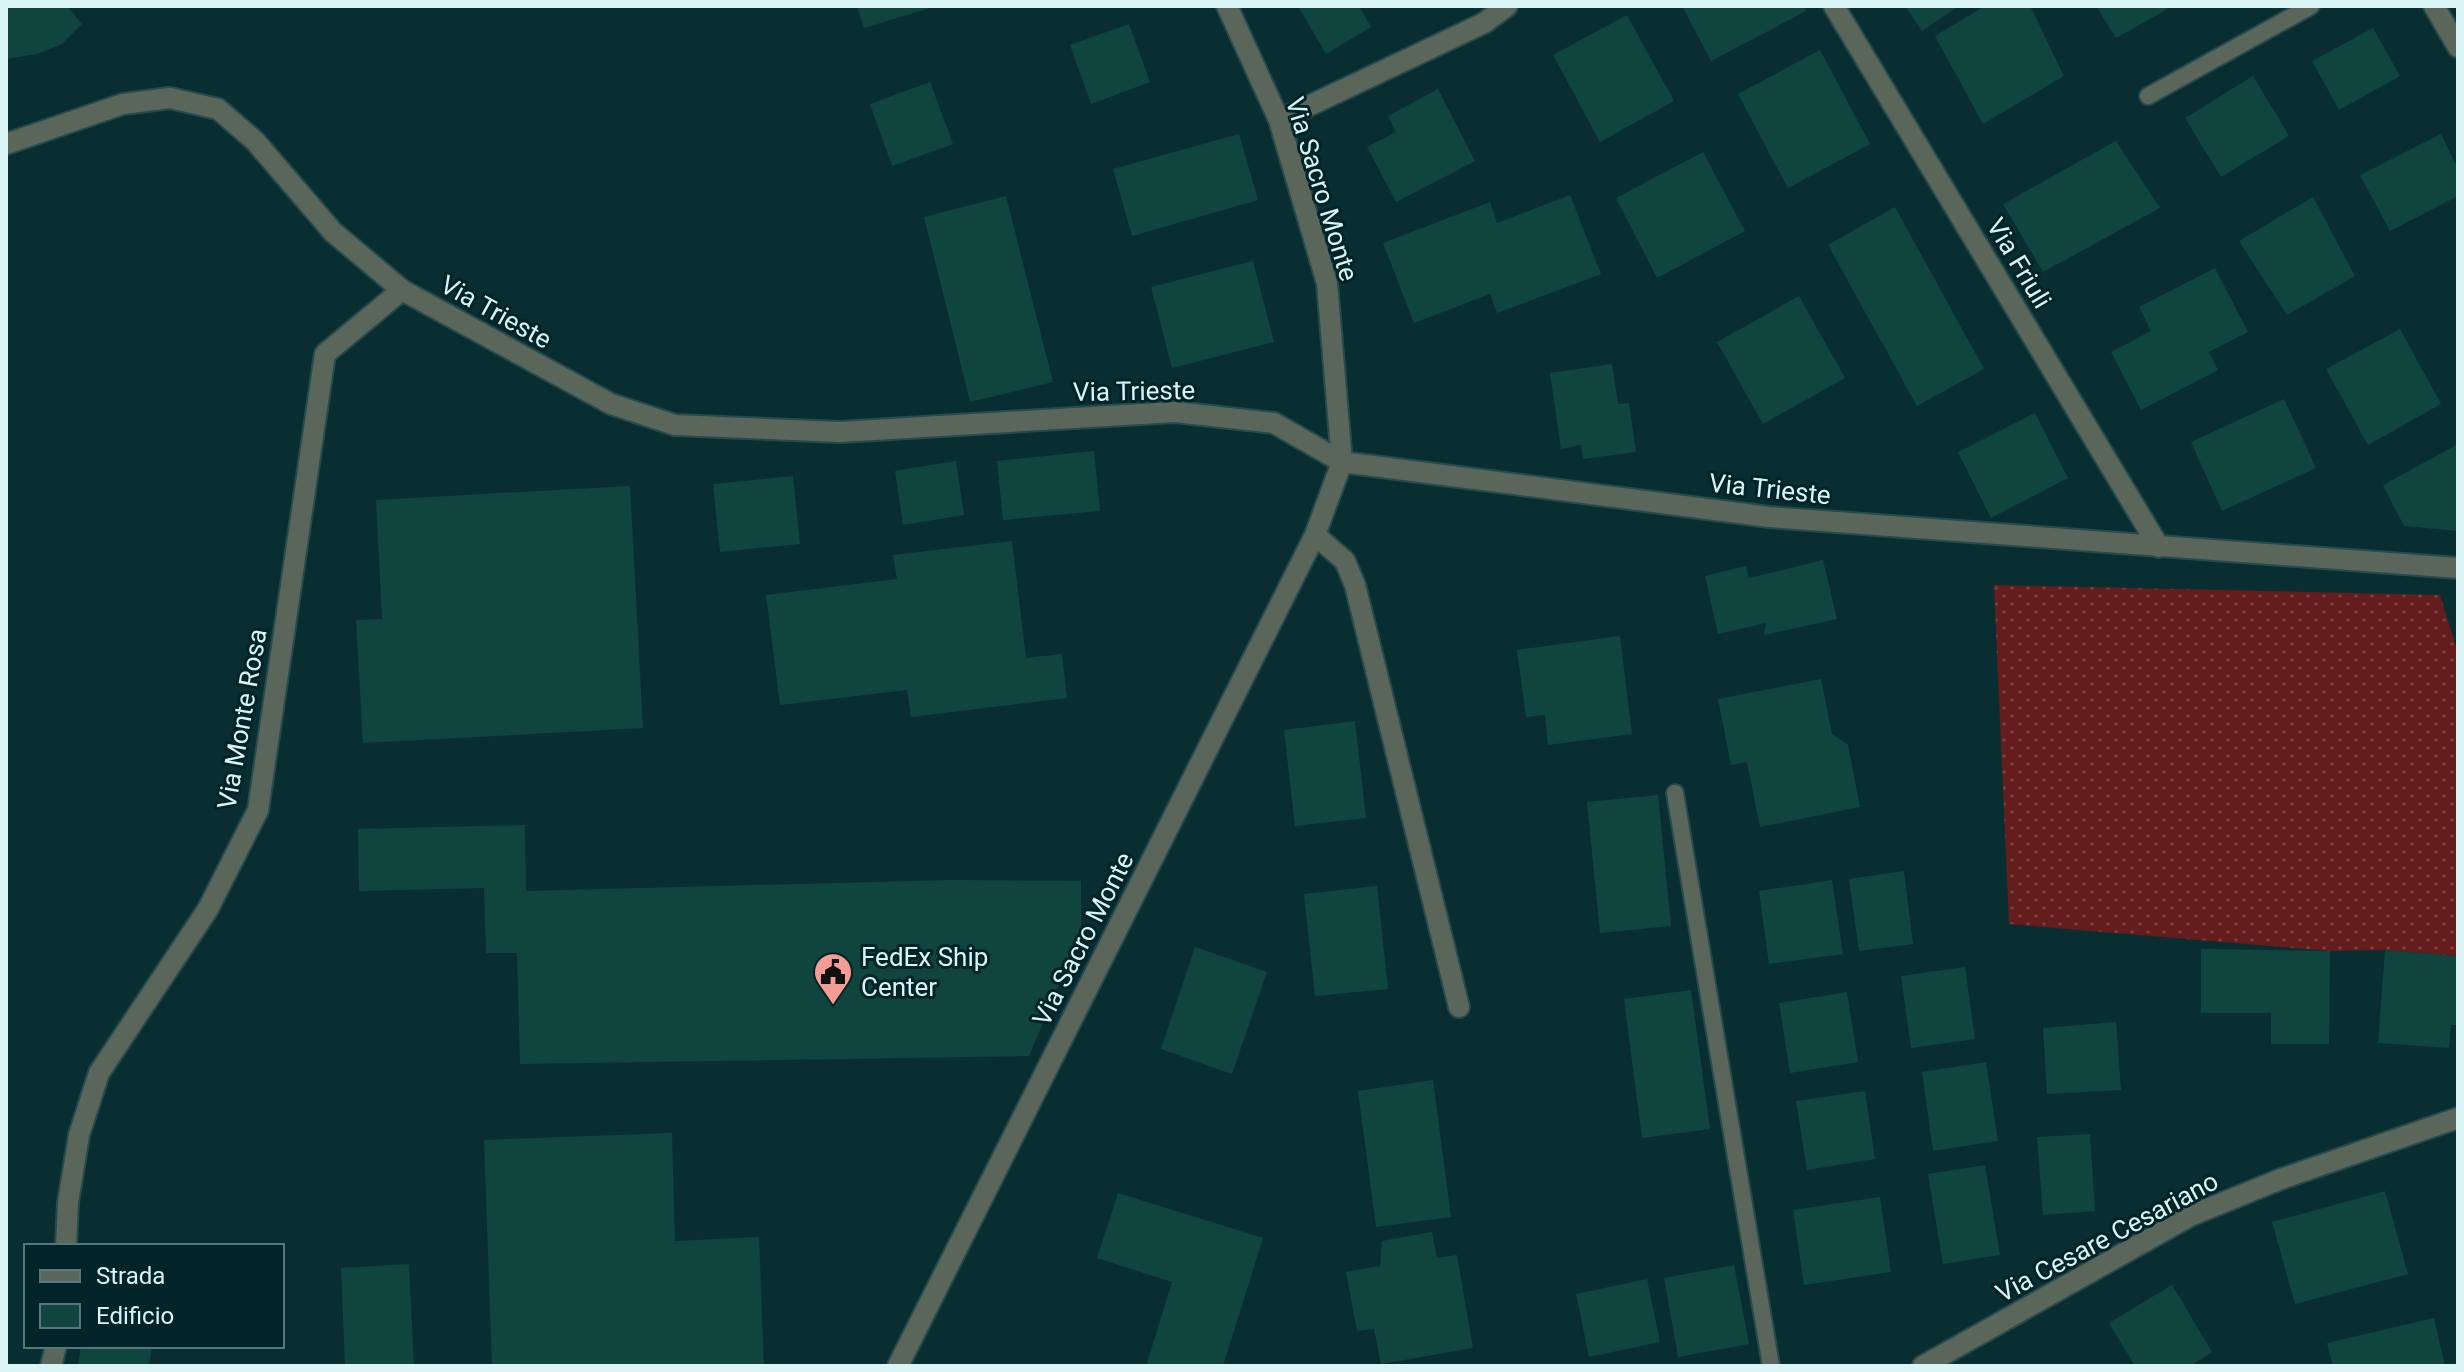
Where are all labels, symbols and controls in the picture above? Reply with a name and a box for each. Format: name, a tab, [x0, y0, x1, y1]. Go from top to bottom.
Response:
street label: Via Sacro Monte	[1280, 93, 1364, 285]
street label: Via Friuli	[1980, 213, 2058, 313]
street label: Via Trieste	[435, 269, 557, 355]
street label: Via Trieste	[1073, 375, 1195, 407]
street label: Via Trieste	[1708, 468, 1832, 510]
street label: Via Monte Rosa	[211, 627, 273, 811]
street label: Via Sacro Monte	[1026, 847, 1140, 1031]
place label: FedEx Ship Center	[861, 942, 988, 1002]
public building icon: FedEx Ship Center	[812, 951, 854, 1006]
street label: Via Cesare Cesariano	[1991, 1166, 2223, 1308]
legend	[24, 1244, 284, 1348]
text: Strada	[96, 1262, 165, 1290]
text: Edificio	[96, 1302, 174, 1330]

